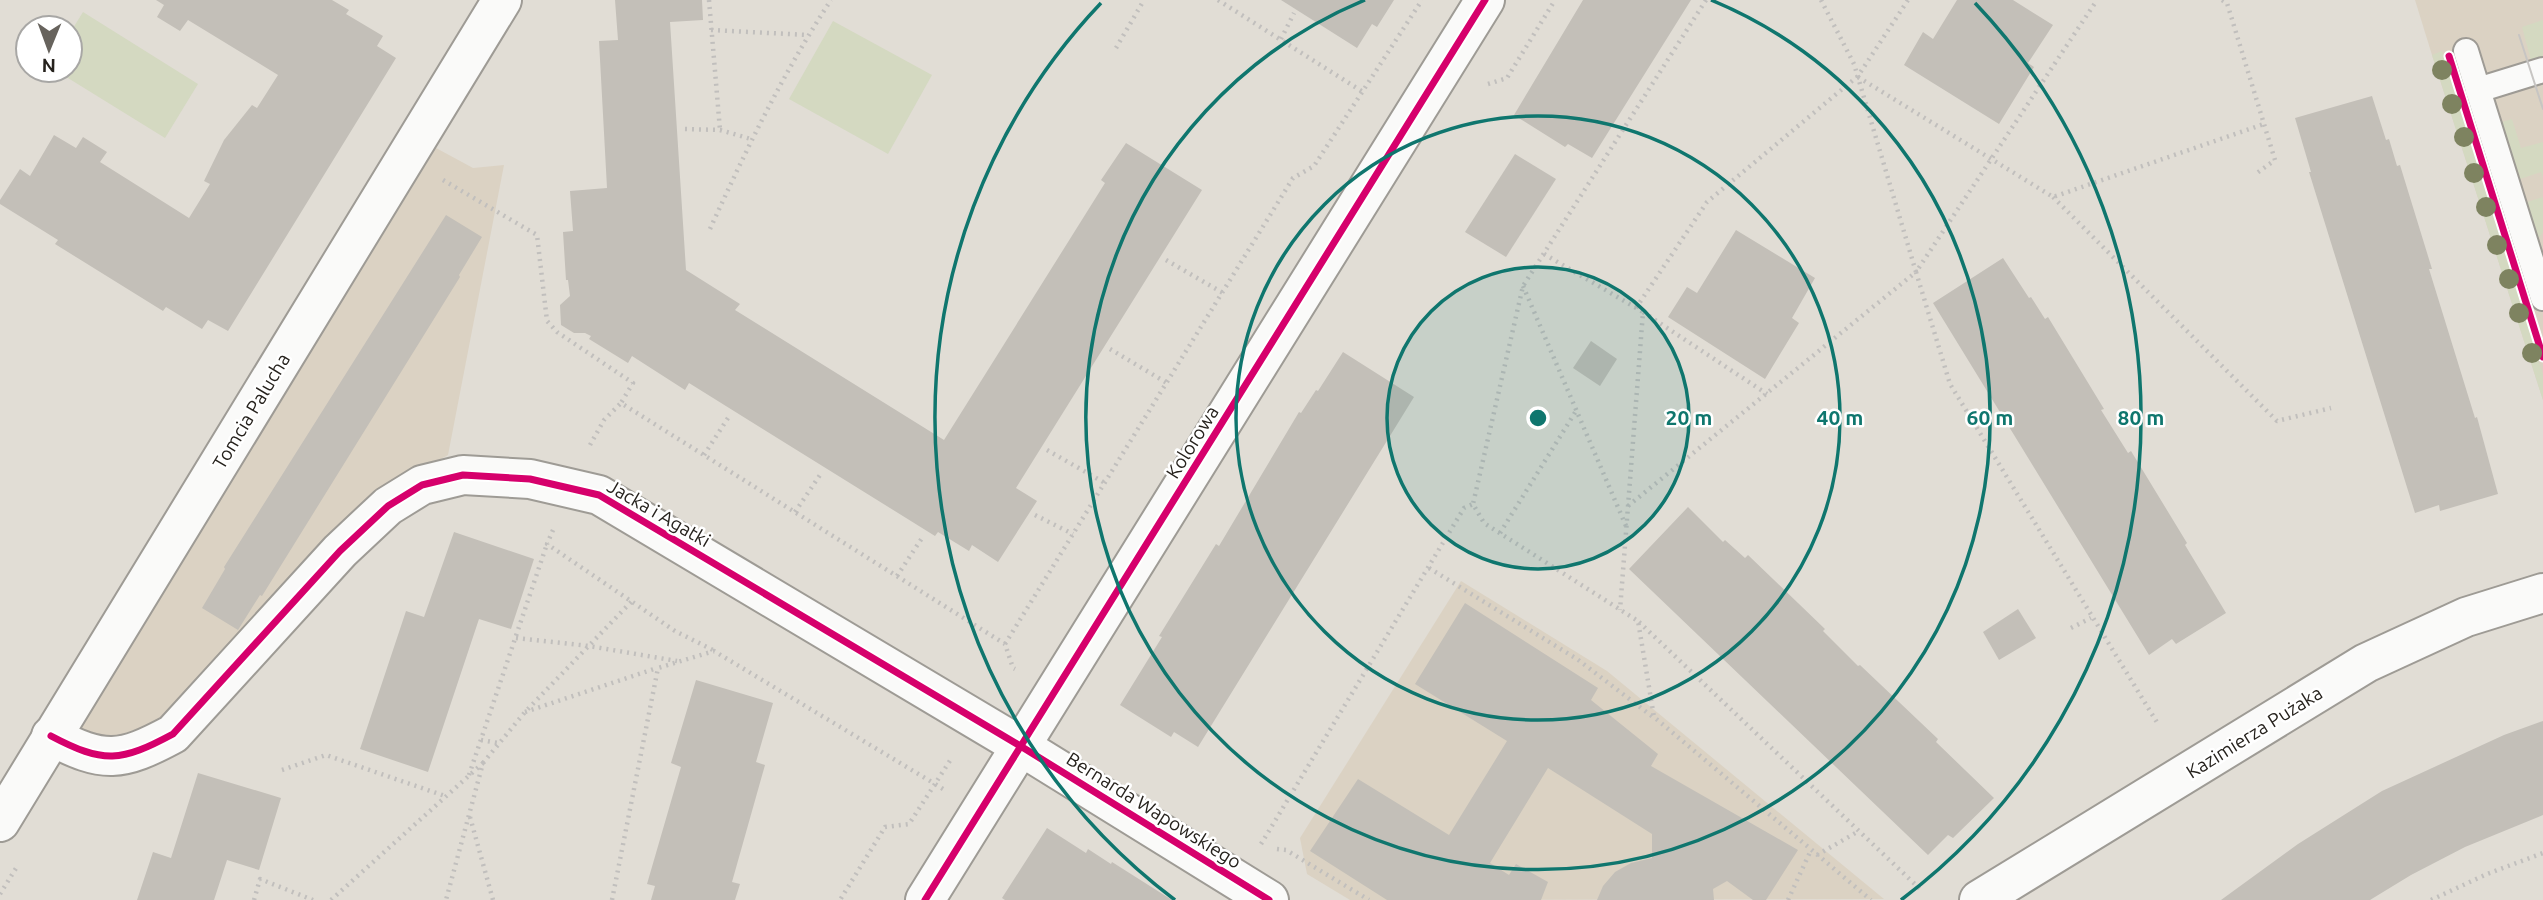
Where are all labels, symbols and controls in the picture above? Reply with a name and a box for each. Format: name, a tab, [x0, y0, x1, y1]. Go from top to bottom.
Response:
north arrow	[14, 14, 84, 84]
text: N	[41, 55, 56, 77]
street label: Tomcia Palucha	[208, 349, 294, 473]
street label: Kolorowa	[1161, 402, 1223, 482]
text: 20 m	[1666, 405, 1712, 429]
text: 40 m	[1817, 405, 1863, 429]
text: 60 m	[1967, 405, 2013, 429]
text: 80 m	[2118, 405, 2164, 429]
centre of rings	[1526, 406, 1550, 430]
street label: Jacka i Agatki	[604, 475, 714, 551]
street label: Kazimierza Pużaka	[2182, 681, 2326, 783]
street label: Bernarda Wapowskiego	[1063, 747, 1245, 873]

